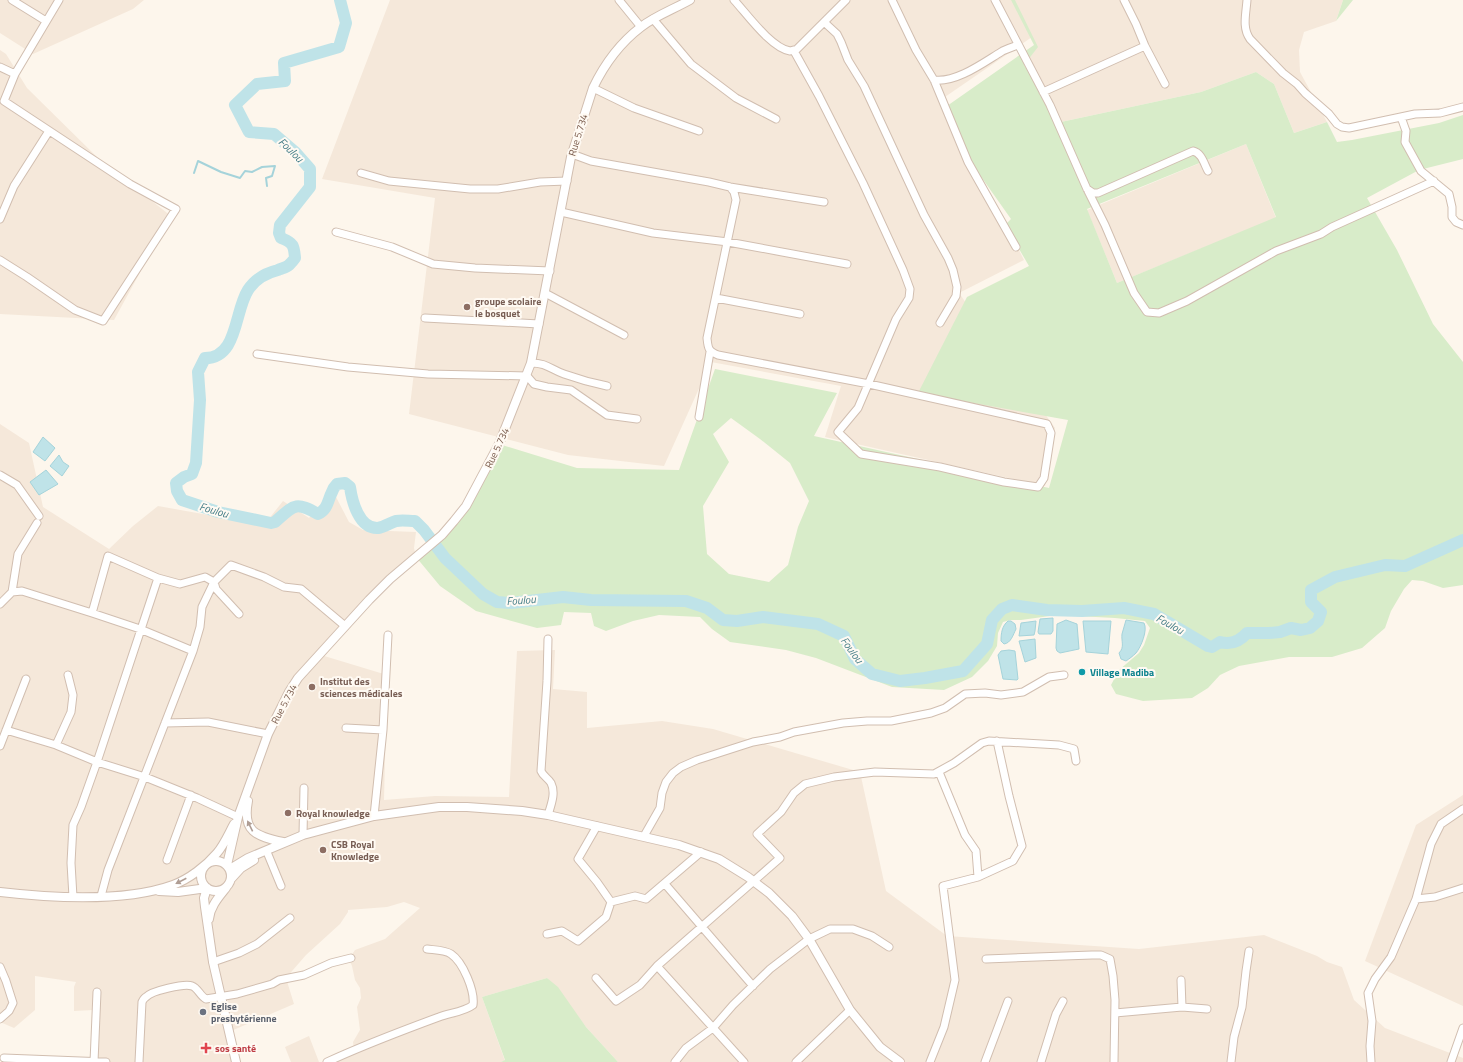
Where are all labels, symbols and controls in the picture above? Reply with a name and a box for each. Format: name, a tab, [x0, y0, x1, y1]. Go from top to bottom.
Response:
street label: Rue 5.734	[565, 112, 592, 158]
water label: Foulou	[275, 134, 308, 167]
place label: groupe scolaire le bosquet	[475, 294, 541, 321]
marker: groupe scolaire le bosquet	[462, 302, 472, 312]
street label: Rue 5.734	[481, 425, 513, 471]
water label: Foulou	[198, 498, 232, 522]
water label: Foulou	[506, 591, 538, 609]
water label: Foulou	[1153, 610, 1188, 639]
water label: Foulou	[837, 633, 868, 668]
place label: Village Madiba	[1090, 665, 1154, 680]
marker: Village Madiba	[1077, 667, 1087, 677]
place label: Institut des sciences médicales	[320, 674, 403, 701]
street label: Rue 5.734	[267, 681, 301, 727]
marker: Institut des sciences médicales	[307, 682, 317, 692]
place label: Royal knowledge	[296, 806, 370, 821]
marker: Royal knowledge	[283, 808, 293, 818]
one-way arrow	[247, 820, 253, 831]
place label: CSB Royal Knowledge	[331, 837, 379, 864]
marker: CSB Royal Knowledge	[318, 845, 328, 855]
one-way arrow	[176, 878, 187, 884]
place label: Eglise presbytérienne	[211, 999, 277, 1026]
marker: Eglise presbytérienne	[198, 1007, 208, 1017]
place label: sos santé	[215, 1041, 256, 1056]
marker: sos santé	[200, 1042, 212, 1054]

